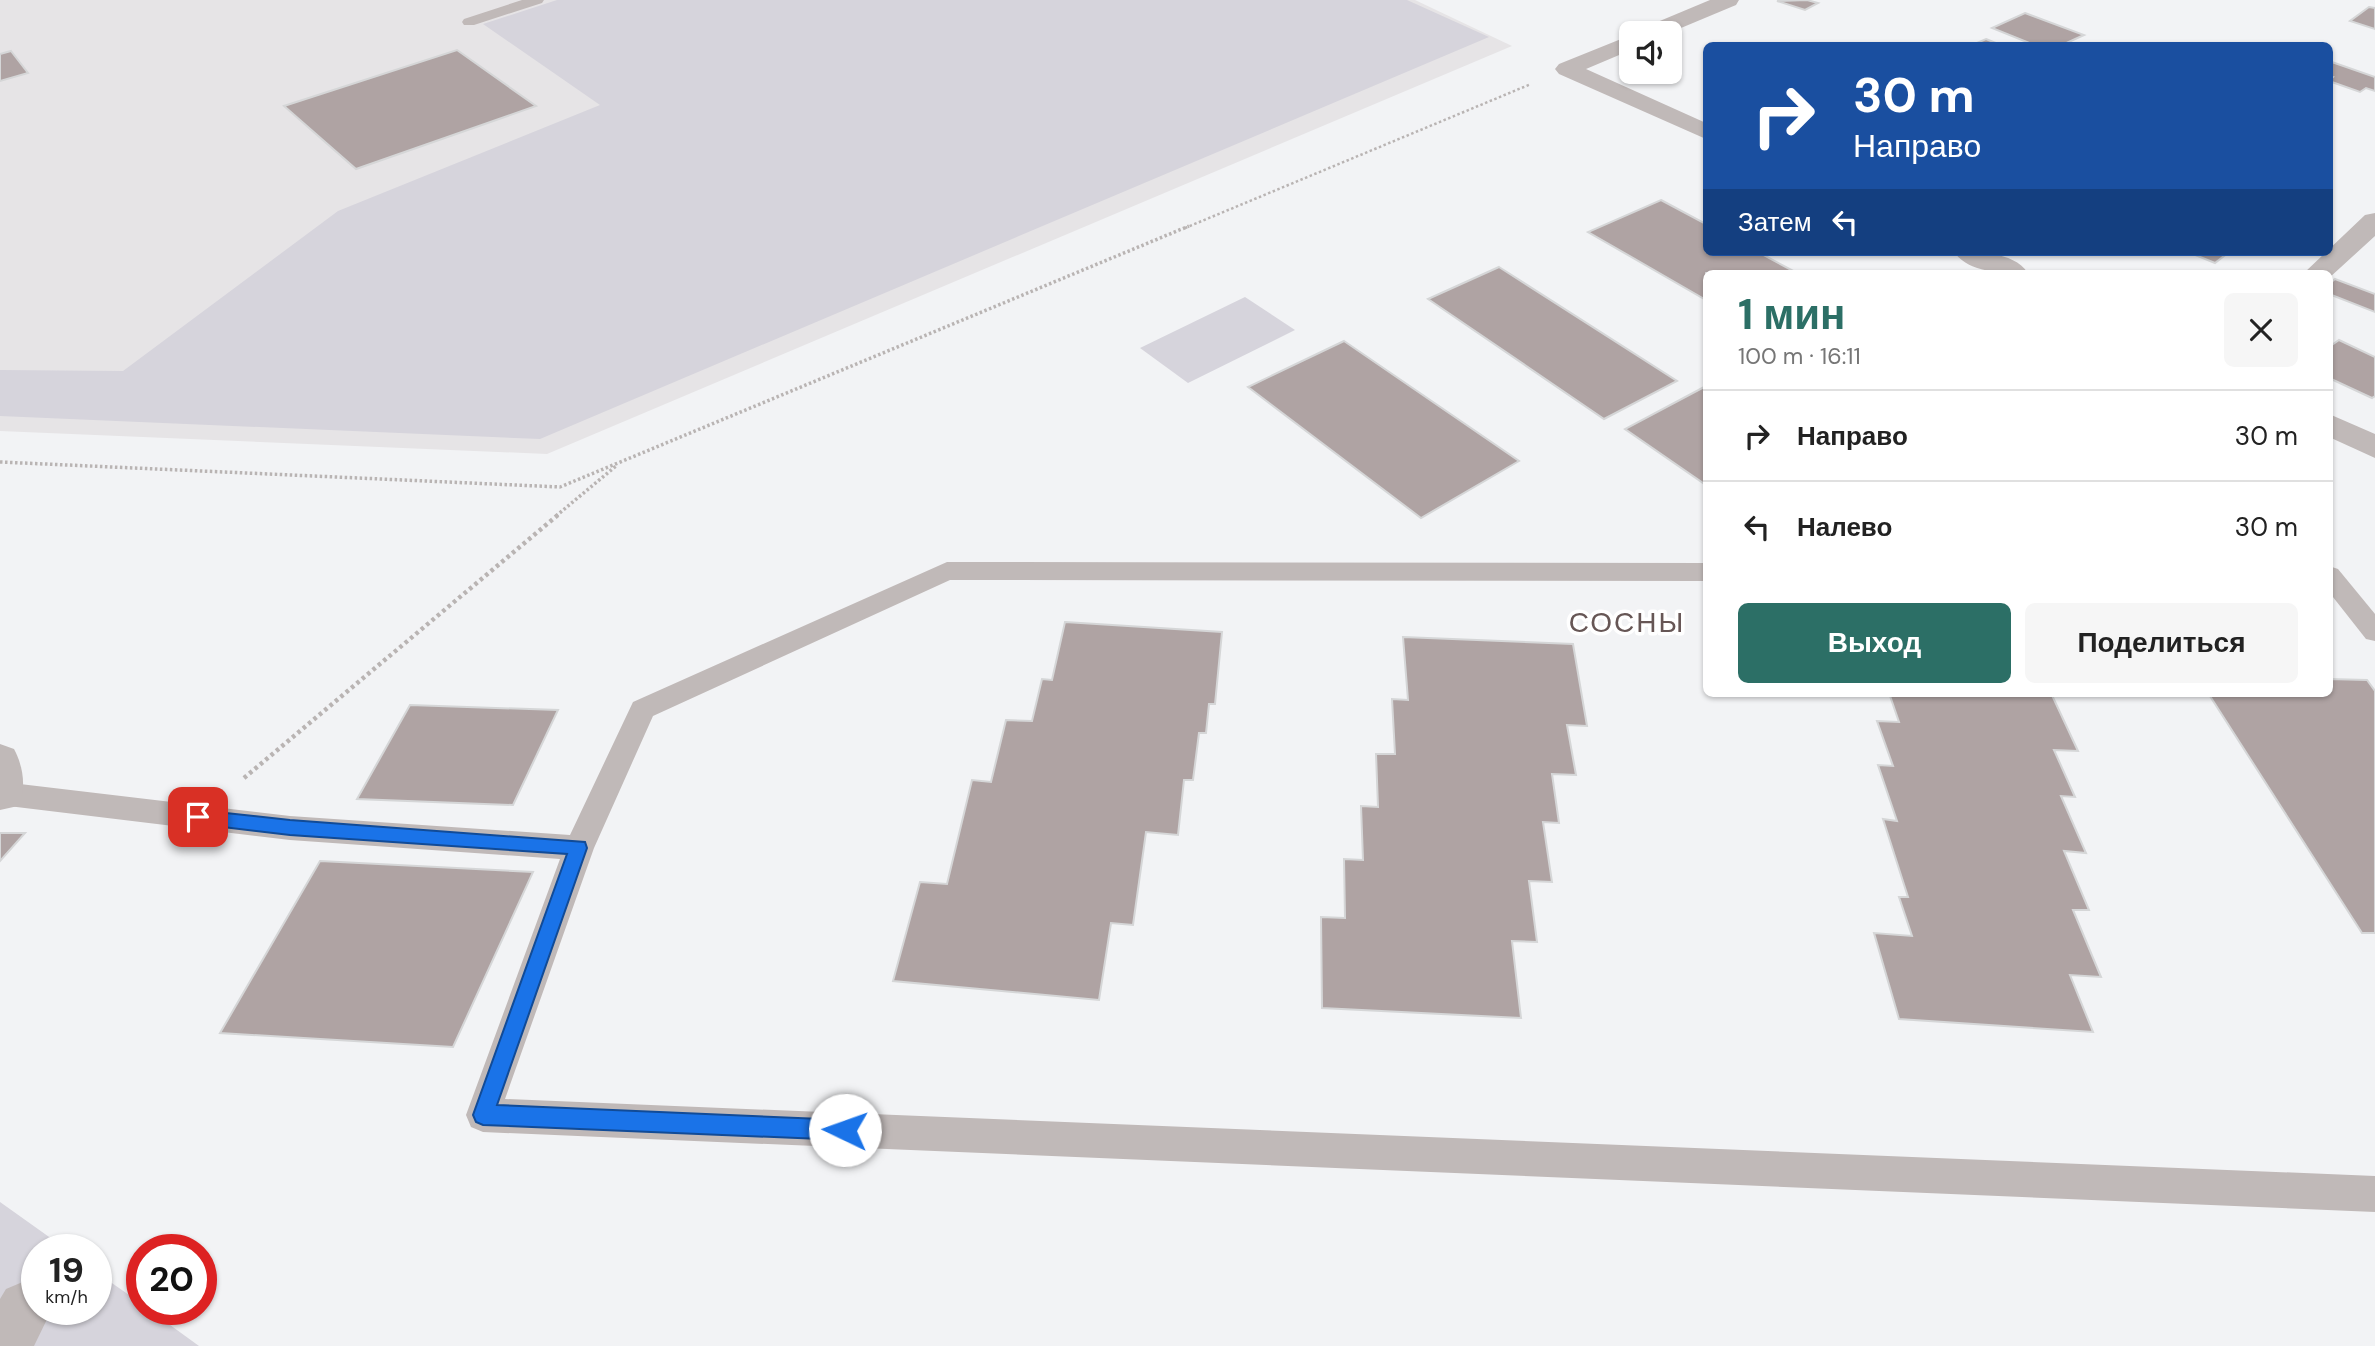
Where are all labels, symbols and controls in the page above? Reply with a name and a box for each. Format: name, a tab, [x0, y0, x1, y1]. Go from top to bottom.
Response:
map controls	[1619, 21, 1682, 84]
button: sound	[1619, 21, 1682, 84]
text: 30 m	[1853, 63, 1975, 127]
icon: right	[1738, 70, 1829, 161]
text: Направо	[1853, 125, 1981, 167]
icon: left	[1826, 203, 1864, 241]
text: Затем	[1738, 205, 1812, 239]
text: 1 мин	[1738, 287, 1845, 342]
button: close	[2224, 293, 2298, 367]
text: 100 m · 16:11	[1738, 341, 1861, 371]
icon: right	[1738, 417, 1776, 455]
text: Направо	[1797, 419, 1908, 453]
text: 30 m	[2235, 419, 2298, 453]
icon: left	[1738, 508, 1776, 546]
text: Налево	[1797, 510, 1892, 544]
text: 30 m	[2235, 510, 2298, 544]
button: Выход	[1738, 603, 2011, 683]
button: Поделиться	[2025, 603, 2298, 683]
district label: СОСНЫ	[1569, 604, 1685, 641]
pin	[168, 787, 228, 847]
icon: arrive	[179, 798, 217, 836]
position arrow	[808, 1093, 882, 1167]
speed limit sign: 20	[126, 1234, 217, 1325]
text: 19	[49, 1247, 84, 1293]
text: km/h	[45, 1285, 88, 1309]

